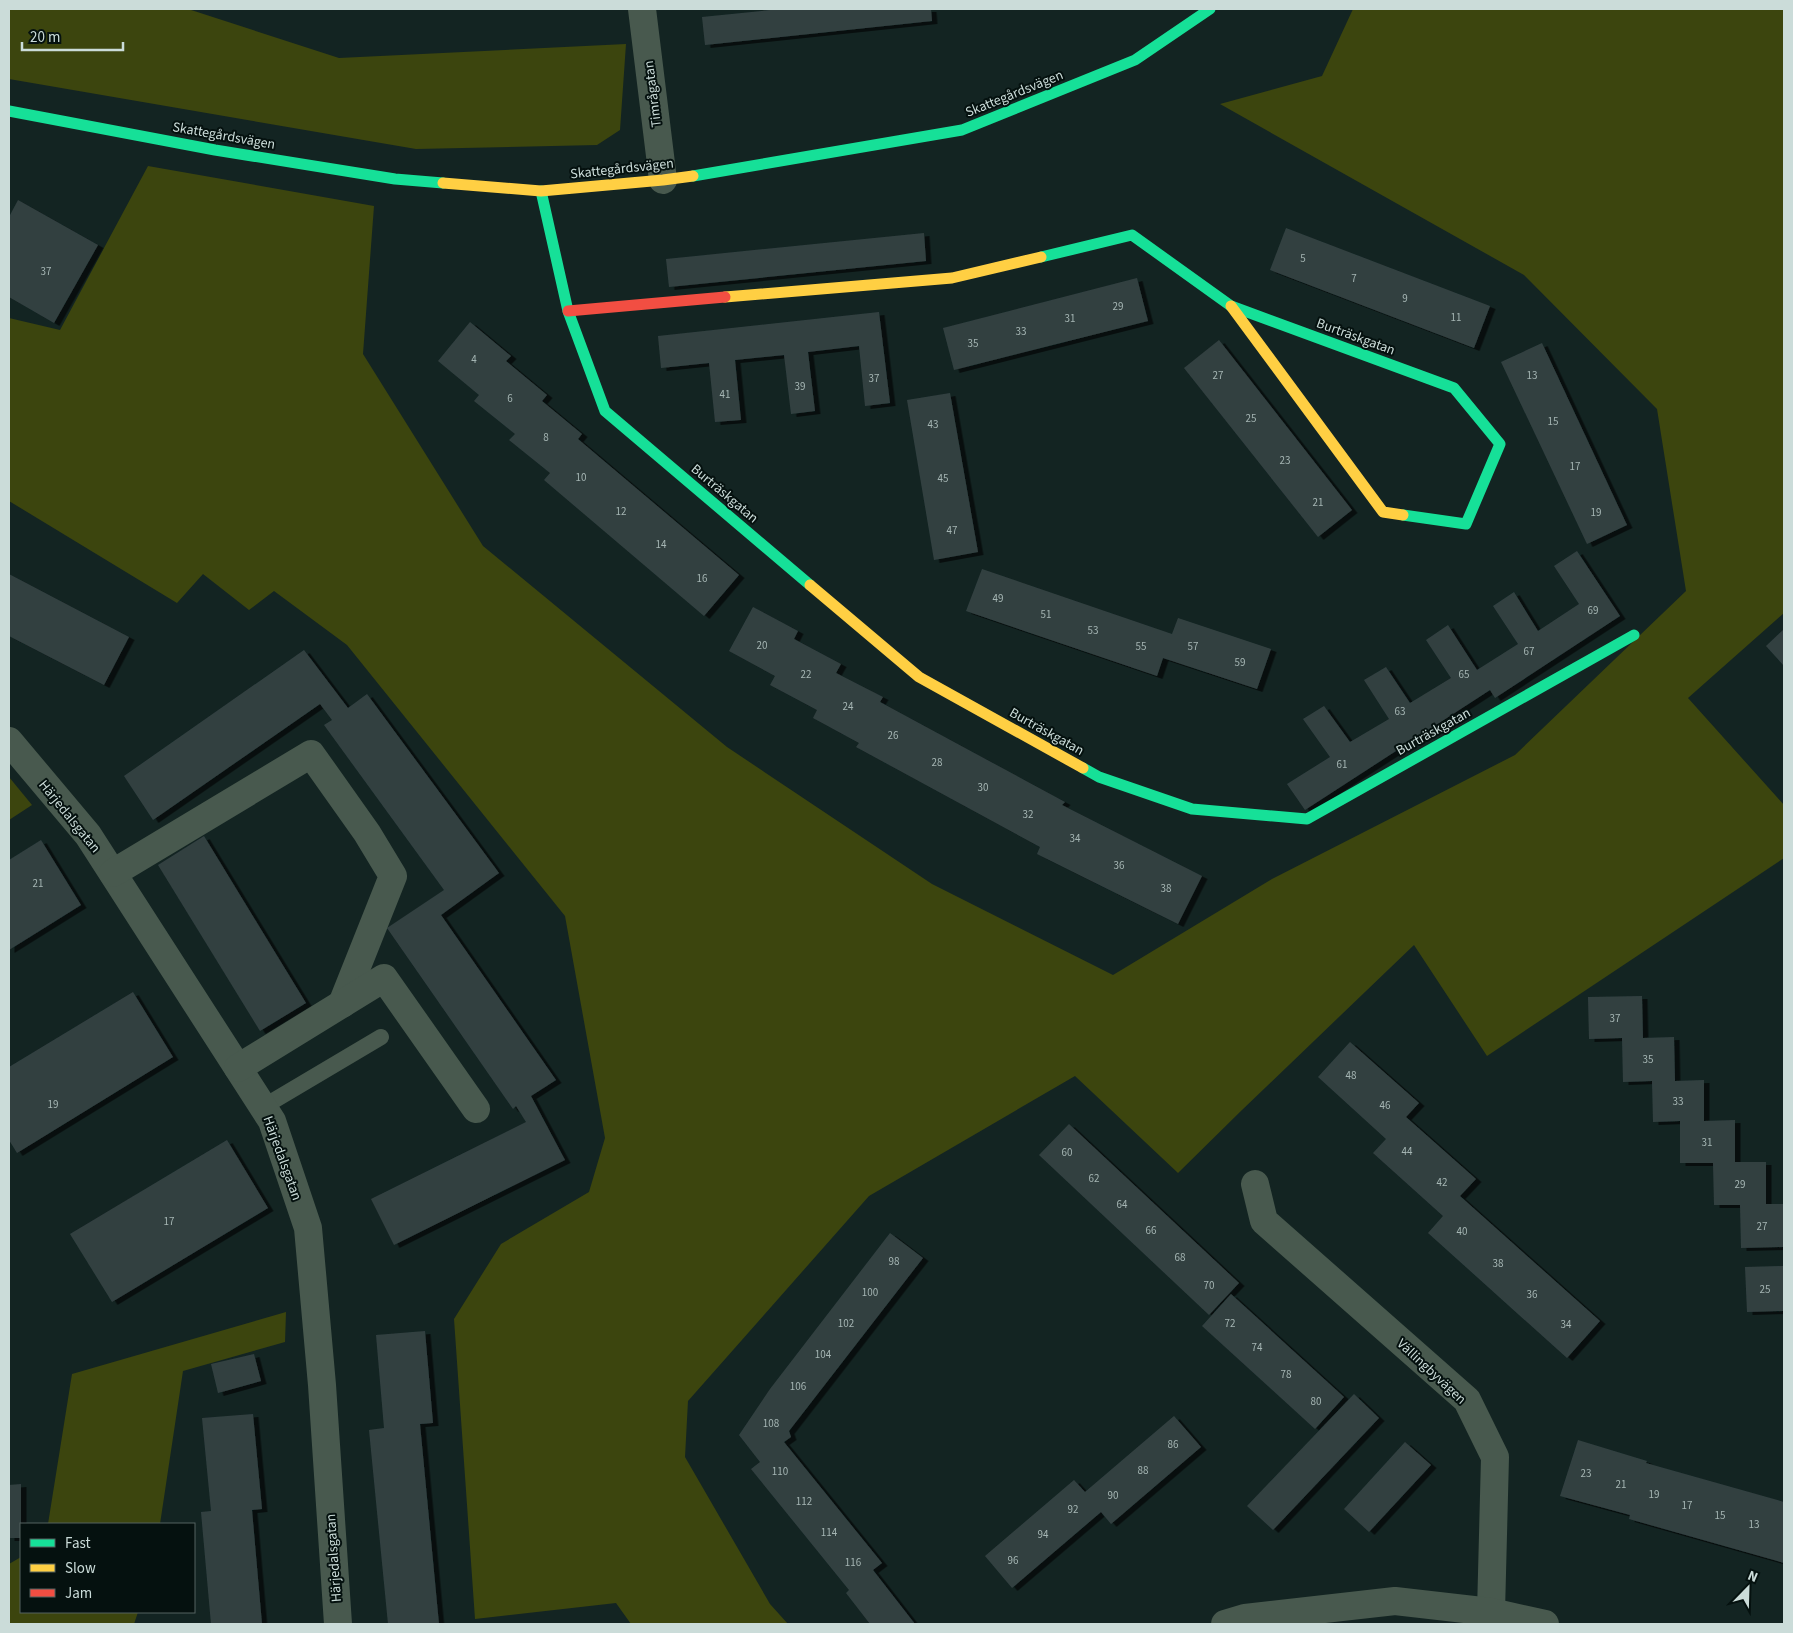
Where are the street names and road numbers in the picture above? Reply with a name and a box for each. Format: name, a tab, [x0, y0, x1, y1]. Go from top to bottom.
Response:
street label: Timrågatan	[639, 59, 667, 128]
street label: Skattegårdsvägen	[962, 65, 1066, 123]
street label: Skattegårdsvägen	[171, 117, 277, 155]
street label: Skattegårdsvägen	[569, 154, 675, 184]
street label: Burträskgatan	[1313, 313, 1398, 360]
street label: Burträskgatan	[686, 460, 762, 528]
street label: Burträskgatan	[1006, 703, 1087, 761]
street label: Burträskgatan	[1393, 703, 1474, 761]
street label: Härjedalsgatan	[34, 776, 105, 857]
street label: Härjedalsgatan	[258, 1113, 307, 1203]
street label: Vällingbyvägen	[1392, 1334, 1470, 1409]
street label: Härjedalsgatan	[321, 1513, 347, 1603]

